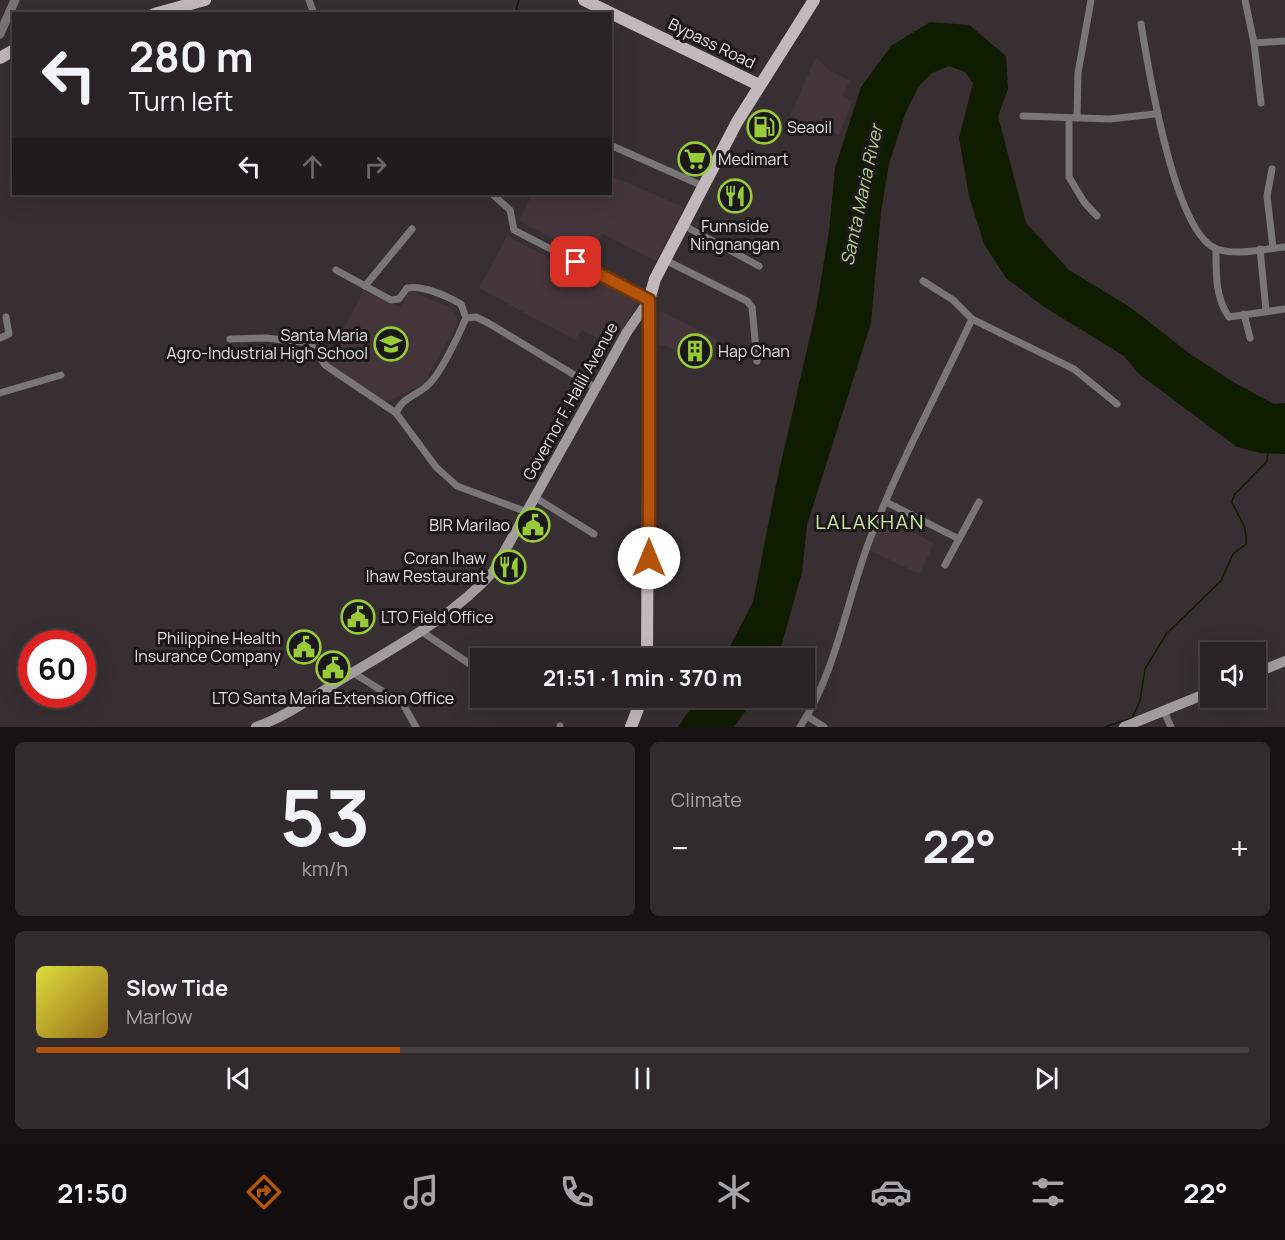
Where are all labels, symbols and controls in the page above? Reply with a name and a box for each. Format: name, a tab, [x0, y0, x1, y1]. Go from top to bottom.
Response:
street label: Bypass Road	[665, 12, 759, 74]
text: 280 m	[129, 27, 254, 85]
icon: left	[30, 36, 108, 114]
text: Turn left	[129, 82, 233, 119]
fuel station icon: Seaoil	[746, 109, 782, 145]
place label: Seaoil	[787, 116, 832, 138]
water label: Santa Maria River	[834, 120, 888, 268]
supermarket icon: Medimart	[677, 141, 713, 177]
place label: Medimart	[718, 148, 789, 170]
icon: left	[233, 150, 266, 183]
icon: ahead	[296, 150, 329, 183]
icon: right	[359, 150, 392, 183]
restaurant icon: Funnside Ningnangan	[717, 178, 753, 214]
place label: Funnside Ningnangan	[690, 215, 780, 255]
pin	[550, 236, 601, 287]
icon: arrive	[559, 245, 592, 278]
street label: Governor F. Halili Avenue	[517, 318, 623, 484]
place label: Santa Maria Agro-Industrial High School	[167, 324, 368, 364]
school or university icon: Santa Maria Agro-Industrial High School	[373, 326, 409, 362]
building icon: Hap Chan	[677, 333, 713, 369]
place label: Hap Chan	[718, 340, 790, 362]
public building icon: BIR Marilao	[515, 507, 551, 543]
district label: LALAKHAN	[815, 508, 925, 535]
place label: BIR Marilao	[429, 514, 510, 536]
position arrow	[617, 526, 681, 590]
place label: Coran Ihaw Ihaw Restaurant	[366, 547, 486, 587]
restaurant icon: Coran Ihaw Ihaw Restaurant	[491, 549, 527, 585]
public building icon: LTO Field Office	[340, 599, 376, 635]
place label: LTO Field Office	[381, 606, 494, 628]
place label: Philippine Health Insurance Company	[134, 627, 282, 667]
public building icon: Philippine Health Insurance Company	[286, 629, 322, 665]
speed limit sign: 60	[18, 630, 96, 708]
map controls	[1200, 642, 1266, 708]
button: sound	[1200, 642, 1266, 708]
public building icon: LTO Santa Maria Extension Office	[315, 650, 351, 686]
text: 21:51 · 1 min · 370 m	[543, 663, 742, 693]
place label: LTO Santa Maria Extension Office	[212, 687, 454, 709]
text: 53	[279, 763, 371, 869]
text: Climate	[671, 786, 742, 813]
text: 22°	[922, 815, 996, 877]
text: −	[671, 825, 689, 870]
text: +	[1230, 825, 1249, 870]
text: km/h	[302, 855, 348, 882]
text: Slow Tide	[126, 973, 228, 1003]
text: Marlow	[126, 1003, 193, 1030]
icon: previous	[222, 1062, 255, 1095]
icon: pause	[626, 1062, 659, 1095]
icon: next	[1030, 1062, 1063, 1095]
icon: directions	[243, 1171, 285, 1213]
icon: music	[400, 1171, 442, 1213]
icon: phone	[556, 1171, 598, 1213]
icon: climate	[713, 1171, 755, 1213]
icon: car	[870, 1171, 912, 1213]
icon: filters	[1027, 1171, 1069, 1213]
text: 21:50	[57, 1174, 128, 1211]
text: 22°	[1183, 1174, 1228, 1211]

